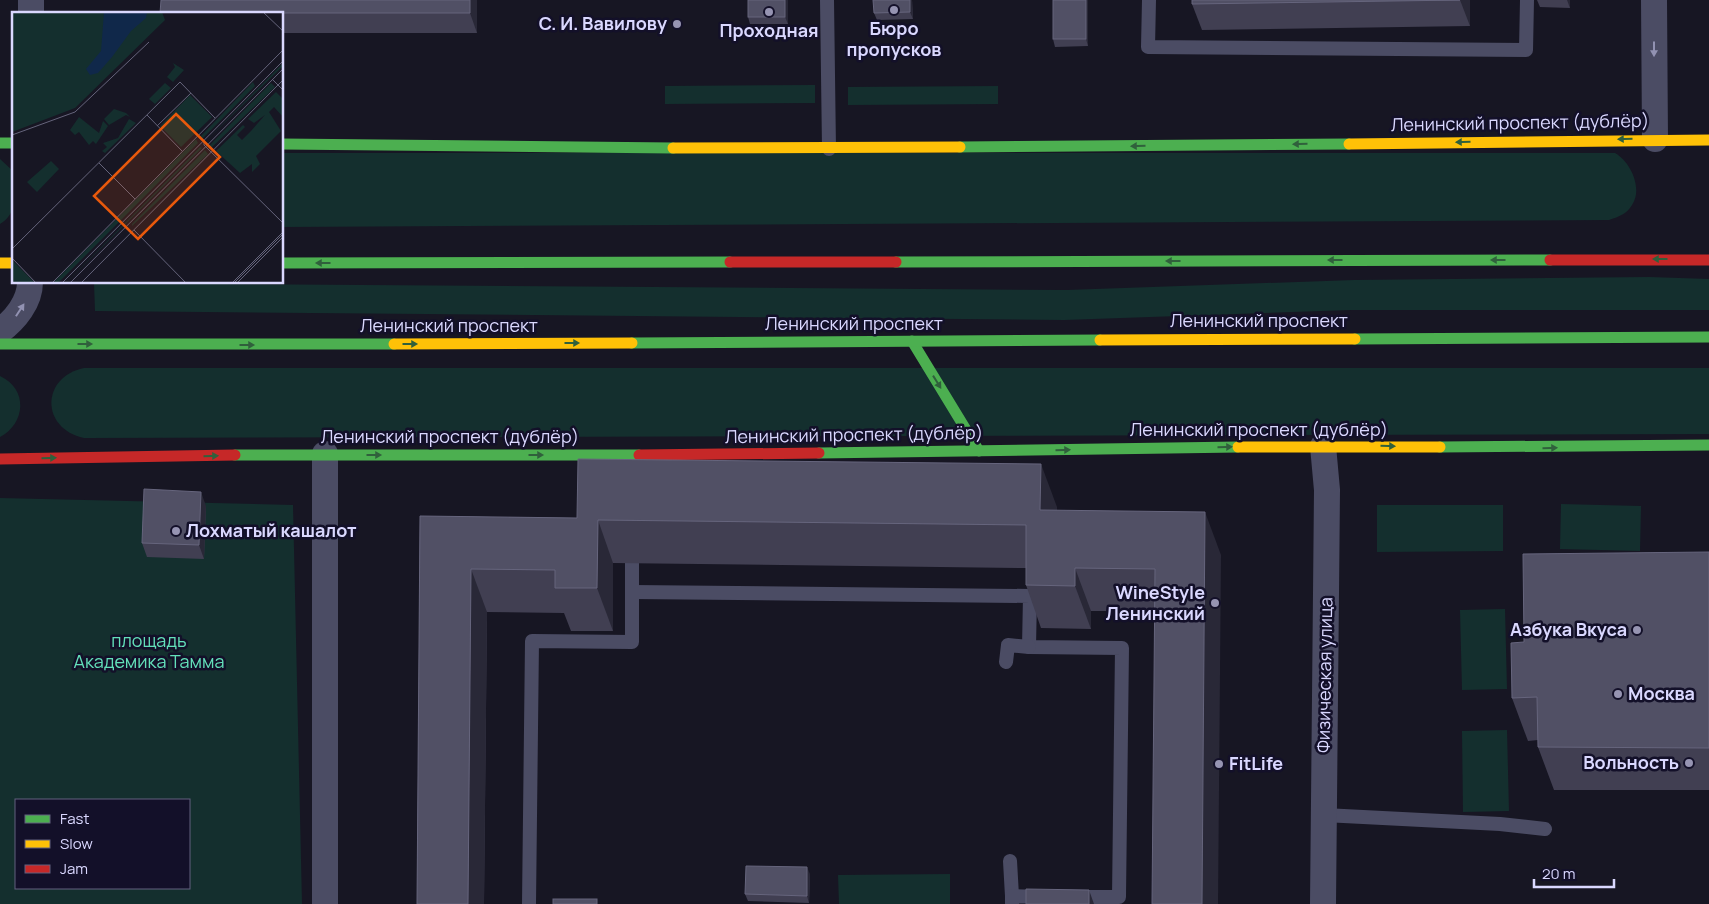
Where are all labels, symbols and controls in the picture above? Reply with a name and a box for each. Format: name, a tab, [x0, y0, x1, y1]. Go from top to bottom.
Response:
marker: Бюро пропусков	[888, 4, 900, 16]
marker: Проходная	[763, 6, 775, 18]
place label: С. И. Вавилову	[539, 11, 667, 35]
inset map	[12, 12, 284, 284]
place label: Бюро пропусков	[847, 16, 941, 61]
marker: С. И. Вавилову	[671, 18, 683, 30]
place label: Проходная	[719, 18, 819, 42]
one-way arrow	[1650, 41, 1658, 57]
street label: Ленинский проспект (дублёр)	[1391, 108, 1649, 136]
one-way arrow	[1617, 136, 1633, 144]
one-way arrow	[1455, 138, 1471, 146]
one-way arrow	[1292, 140, 1308, 148]
one-way arrow	[1130, 142, 1146, 150]
one-way arrow	[1652, 255, 1668, 263]
one-way arrow	[1327, 256, 1343, 264]
one-way arrow	[1490, 256, 1506, 264]
one-way arrow	[1165, 257, 1181, 265]
one-way arrow	[315, 259, 331, 267]
one-way arrow	[15, 303, 24, 317]
street label: Ленинский проспект	[1170, 308, 1348, 332]
street label: Ленинский проспект	[765, 311, 943, 335]
street label: Ленинский проспект	[360, 313, 538, 337]
one-way arrow	[565, 339, 581, 347]
one-way arrow	[77, 340, 93, 348]
one-way arrow	[402, 340, 418, 348]
one-way arrow	[240, 341, 256, 349]
one-way arrow	[933, 376, 942, 389]
street label: Ленинский проспект (дублёр)	[1130, 417, 1388, 441]
street label: Ленинский проспект (дублёр)	[725, 420, 983, 448]
street label: Ленинский проспект (дублёр)	[321, 424, 579, 448]
one-way arrow	[1218, 443, 1234, 451]
one-way arrow	[1380, 443, 1396, 451]
one-way arrow	[1543, 443, 1559, 451]
one-way arrow	[1055, 446, 1071, 454]
one-way arrow	[366, 451, 382, 459]
one-way arrow	[528, 451, 544, 459]
one-way arrow	[203, 452, 219, 460]
one-way arrow	[41, 454, 57, 462]
place label: Лохматый кашалот	[186, 518, 357, 542]
marker: Лохматый кашалот	[170, 525, 182, 537]
place label: WineStyle Ленинский	[1106, 580, 1205, 625]
marker: WineStyle Ленинский	[1209, 597, 1221, 609]
street label: Физическая улица	[1311, 597, 1337, 753]
place label: Азбука Вкуса	[1510, 617, 1627, 641]
marker: Азбука Вкуса	[1631, 624, 1643, 636]
park label: площадь Академика Тамма	[74, 628, 224, 673]
place label: Москва	[1628, 681, 1695, 705]
marker: Москва	[1612, 688, 1624, 700]
place label: Вольность	[1583, 750, 1679, 774]
place label: FitLife	[1229, 751, 1283, 775]
marker: Вольность	[1683, 757, 1695, 769]
marker: FitLife	[1213, 758, 1225, 770]
legend	[15, 799, 190, 889]
text: Fast	[60, 808, 89, 829]
text: Slow	[60, 833, 93, 854]
scale bar	[1534, 856, 1614, 888]
text: Jam	[60, 858, 88, 879]
text: 20 m	[1542, 863, 1575, 884]

